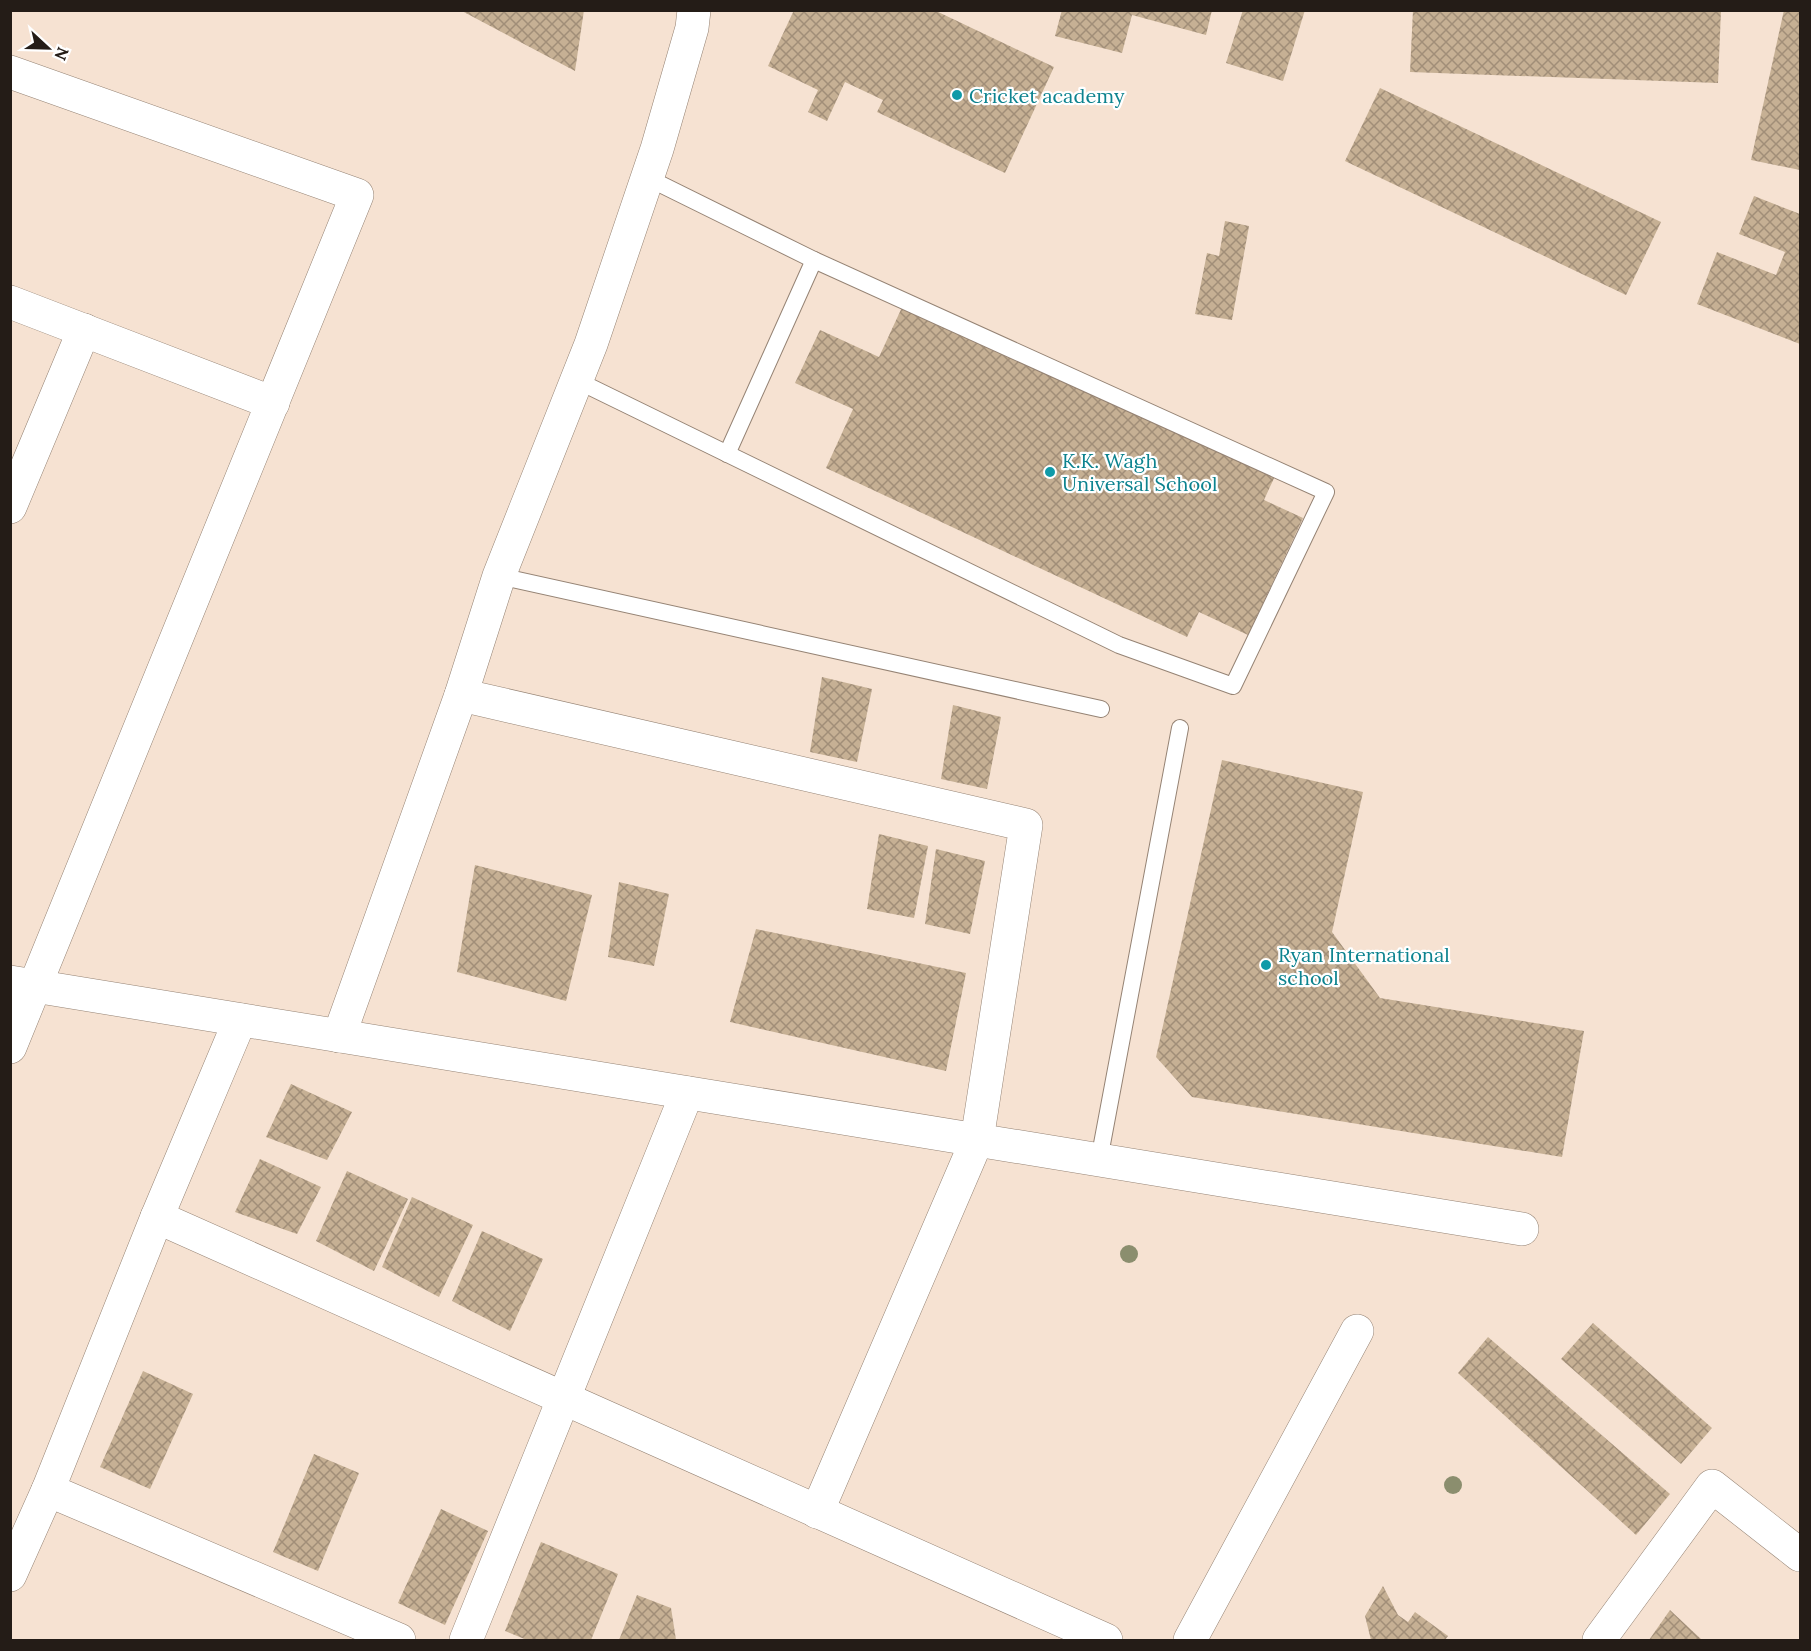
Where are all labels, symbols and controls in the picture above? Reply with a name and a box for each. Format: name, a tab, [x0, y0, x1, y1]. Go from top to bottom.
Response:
north arrow	[18, 18, 78, 78]
text: N	[50, 44, 73, 63]
place label: Cricket academy	[969, 83, 1125, 108]
marker: Cricket academy	[950, 88, 964, 102]
place label: K.K. Wagh Universal School	[1062, 448, 1217, 496]
marker: K.K. Wagh Universal School	[1043, 465, 1057, 479]
place label: Ryan International school	[1278, 942, 1450, 990]
marker: Ryan International school	[1259, 958, 1273, 972]

